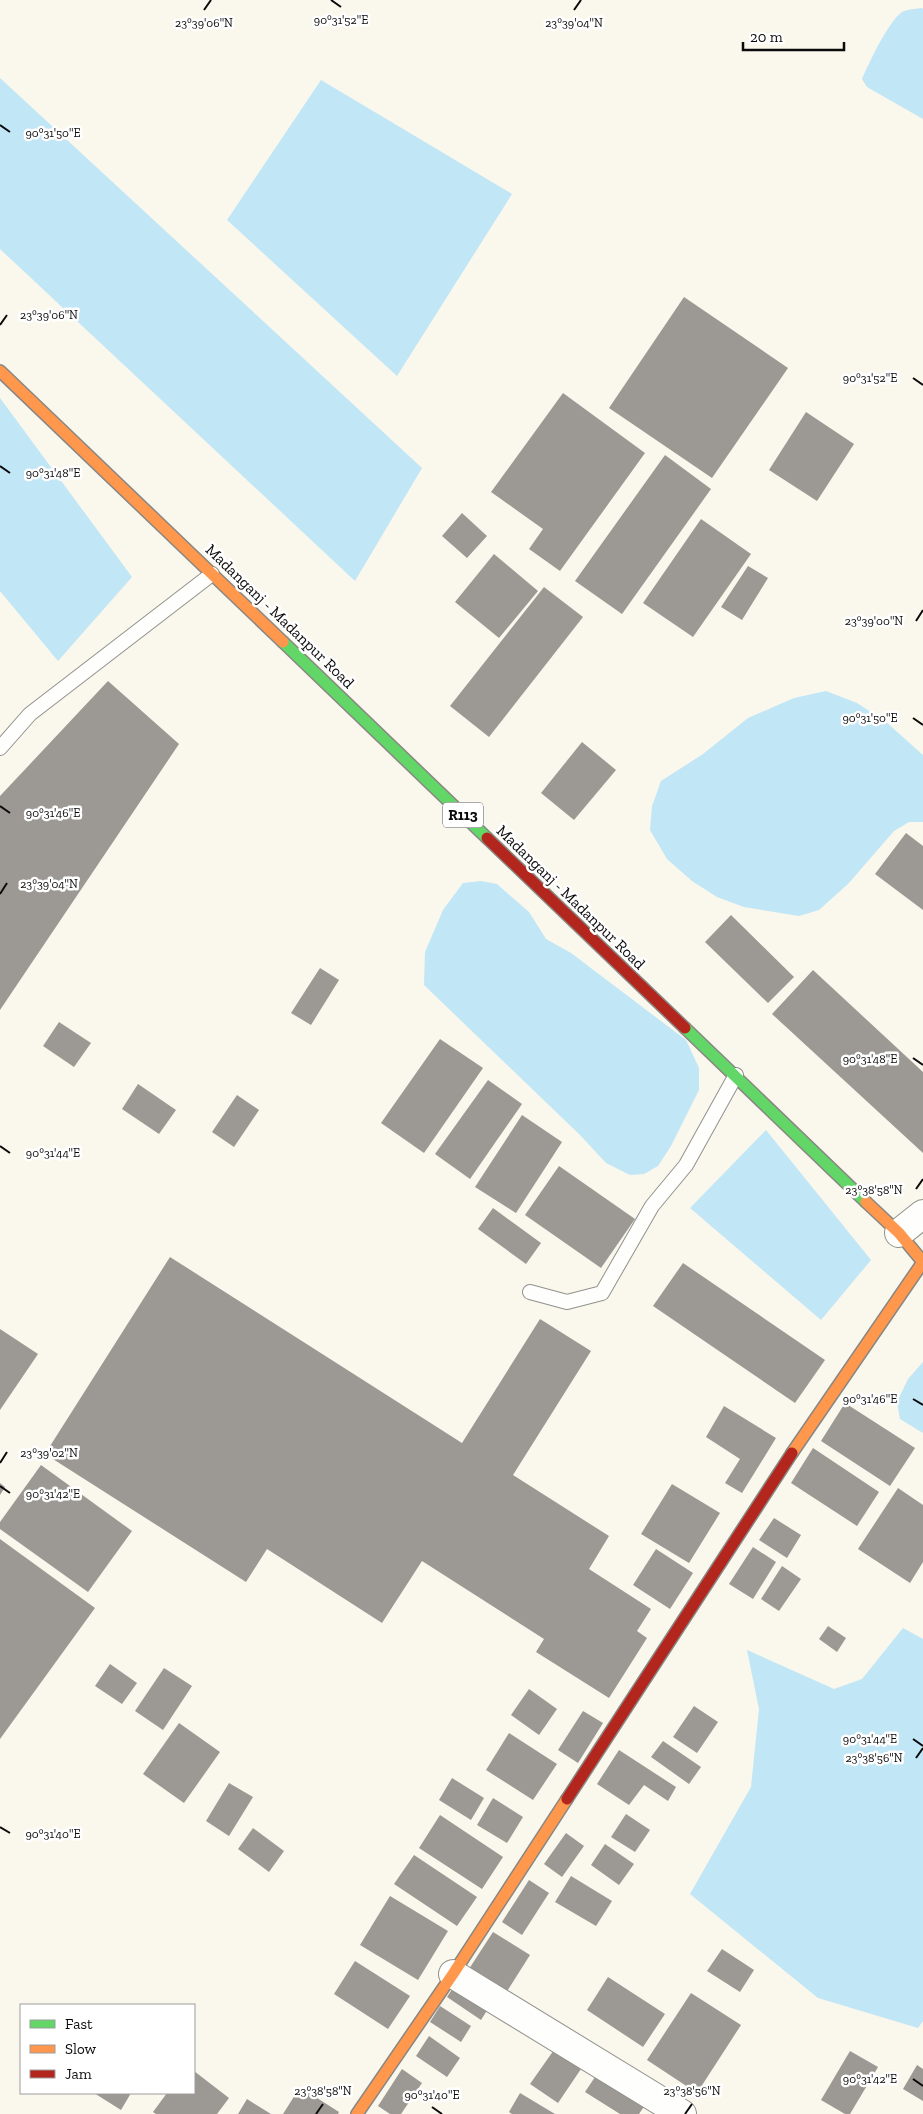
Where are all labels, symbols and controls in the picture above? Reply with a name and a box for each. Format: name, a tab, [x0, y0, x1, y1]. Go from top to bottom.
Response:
text: 90°31'52"E	[314, 13, 368, 27]
text: 23°39'06"N	[175, 16, 233, 30]
text: 23°39'04"N	[545, 16, 603, 30]
scale bar	[743, 20, 844, 52]
text: 20 m	[750, 28, 783, 46]
text: 90°31'50"E	[25, 126, 81, 140]
text: 23°39'06"N	[20, 308, 78, 322]
text: 90°31'52"E	[843, 371, 897, 385]
text: 90°31'48"E	[26, 466, 80, 480]
street label: Madanganj - Madanpur Road	[202, 540, 359, 692]
text: 23°39'00"N	[845, 614, 903, 628]
text: 90°31'50"E	[842, 711, 898, 725]
road number: R113	[443, 802, 483, 828]
text: 90°31'46"E	[26, 806, 80, 820]
street label: Madanganj - Madanpur Road	[493, 821, 650, 973]
text: 23°39'04"N	[20, 877, 78, 891]
text: 90°31'48"E	[843, 1052, 897, 1066]
text: 90°31'44"E	[26, 1146, 80, 1160]
text: 23°38'58"N	[845, 1183, 903, 1197]
text: 90°31'46"E	[843, 1392, 897, 1406]
text: 23°39'02"N	[20, 1446, 78, 1460]
text: 90°31'42"E	[26, 1487, 80, 1501]
text: 90°31'44"E	[843, 1732, 897, 1746]
text: 23°38'56"N	[845, 1751, 903, 1765]
text: 90°31'40"E	[26, 1827, 80, 1841]
legend	[20, 2004, 195, 2094]
text: Fast	[65, 2015, 93, 2033]
text: Slow	[65, 2040, 97, 2058]
text: Jam	[65, 2065, 92, 2083]
text: 90°31'42"E	[843, 2072, 897, 2086]
text: 23°38'58"N	[294, 2084, 352, 2098]
text: 23°38'56"N	[663, 2084, 721, 2098]
text: 90°31'40"E	[405, 2088, 459, 2102]

